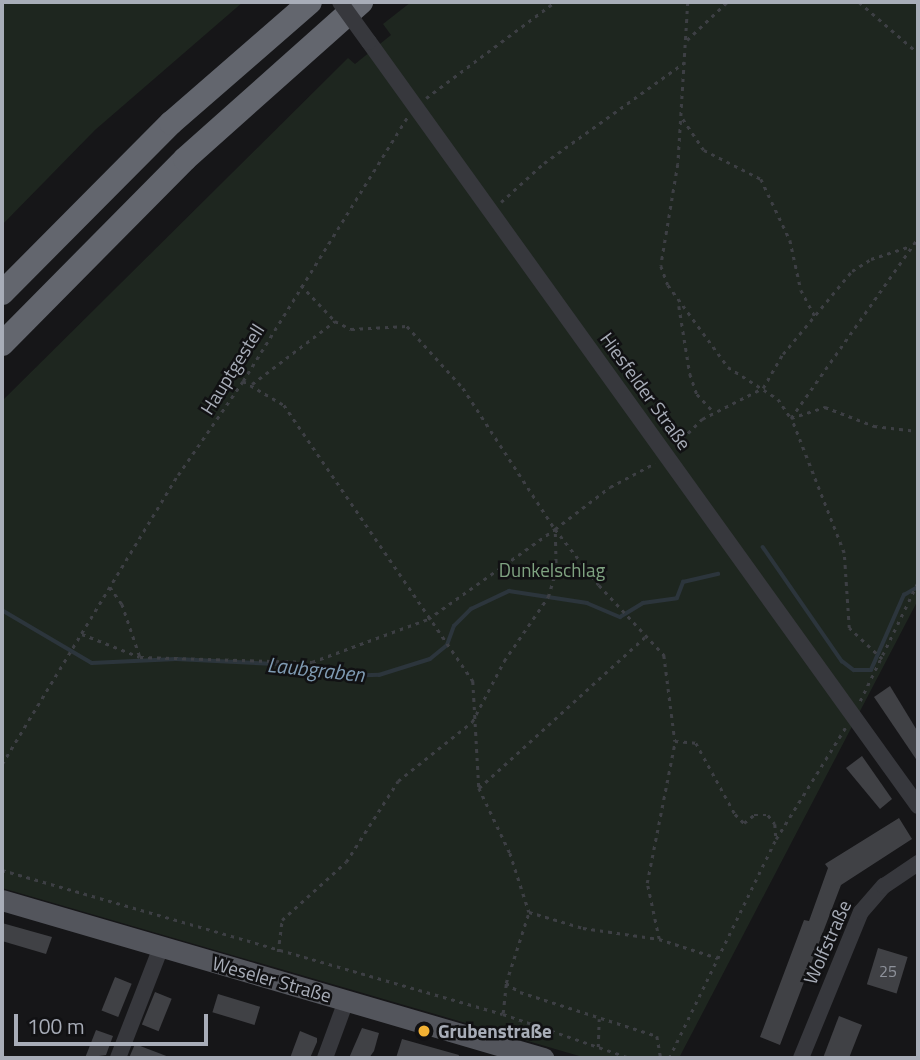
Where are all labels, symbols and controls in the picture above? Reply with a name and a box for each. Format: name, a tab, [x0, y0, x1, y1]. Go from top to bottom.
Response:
street label: Hauptgestell	[195, 320, 269, 418]
street label: Hiesfelder Straße	[596, 328, 696, 454]
park label: Dunkelschlag	[499, 559, 605, 581]
water label: Laubgraben	[266, 651, 366, 687]
street label: Wolfstraße	[798, 897, 856, 987]
street label: Weseler Straße	[210, 951, 334, 1007]
house number: 25	[879, 961, 897, 981]
scale bar	[18, 1000, 212, 1044]
text: 100 m	[27, 1010, 84, 1042]
place label: Grubenstraße	[438, 1020, 552, 1042]
marker: Grubenstraße	[416, 1023, 432, 1039]

